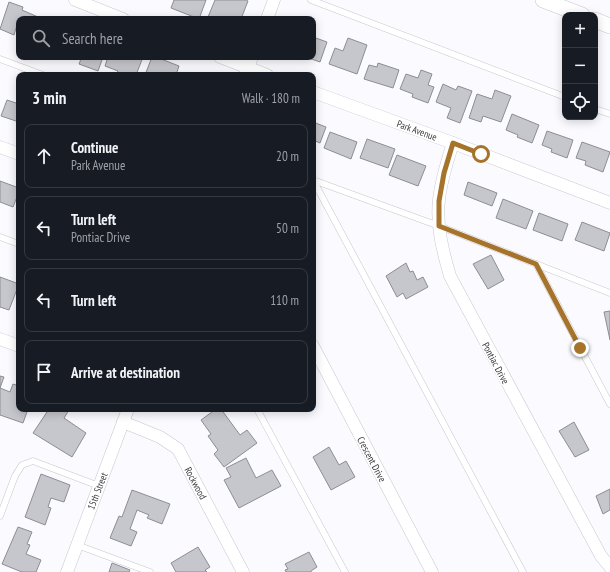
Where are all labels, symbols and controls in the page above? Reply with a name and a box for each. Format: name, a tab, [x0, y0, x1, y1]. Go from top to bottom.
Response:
map controls	[562, 12, 598, 120]
button: +	[562, 12, 598, 48]
search box	[16, 16, 316, 60]
icon: search	[30, 27, 52, 49]
text: Search here	[62, 29, 123, 48]
button: −	[562, 48, 598, 84]
button: locate	[562, 84, 598, 120]
text: 3 min	[32, 87, 66, 109]
text: Walk · 180 m	[242, 90, 300, 107]
street label: Park Avenue	[395, 117, 439, 144]
text: Continue	[71, 138, 118, 157]
icon: ahead	[33, 145, 55, 167]
route start	[472, 145, 490, 163]
text: 20 m	[276, 148, 299, 165]
text: Park Avenue	[71, 157, 125, 174]
text: Turn left	[71, 210, 116, 229]
icon: left	[33, 217, 55, 239]
text: 50 m	[276, 220, 299, 237]
text: Pontiac Drive	[71, 229, 130, 246]
icon: left	[33, 289, 55, 311]
text: Turn left	[71, 291, 116, 310]
text: 110 m	[270, 292, 299, 309]
route end	[571, 339, 589, 357]
street label: Pontiac Drive	[479, 340, 512, 386]
icon: arrive	[33, 361, 55, 383]
text: Arrive at destination	[71, 363, 180, 382]
street label: Crescent Drive	[354, 434, 389, 484]
street label: Rockwood	[182, 465, 210, 502]
street label: 15th Street	[84, 470, 111, 512]

